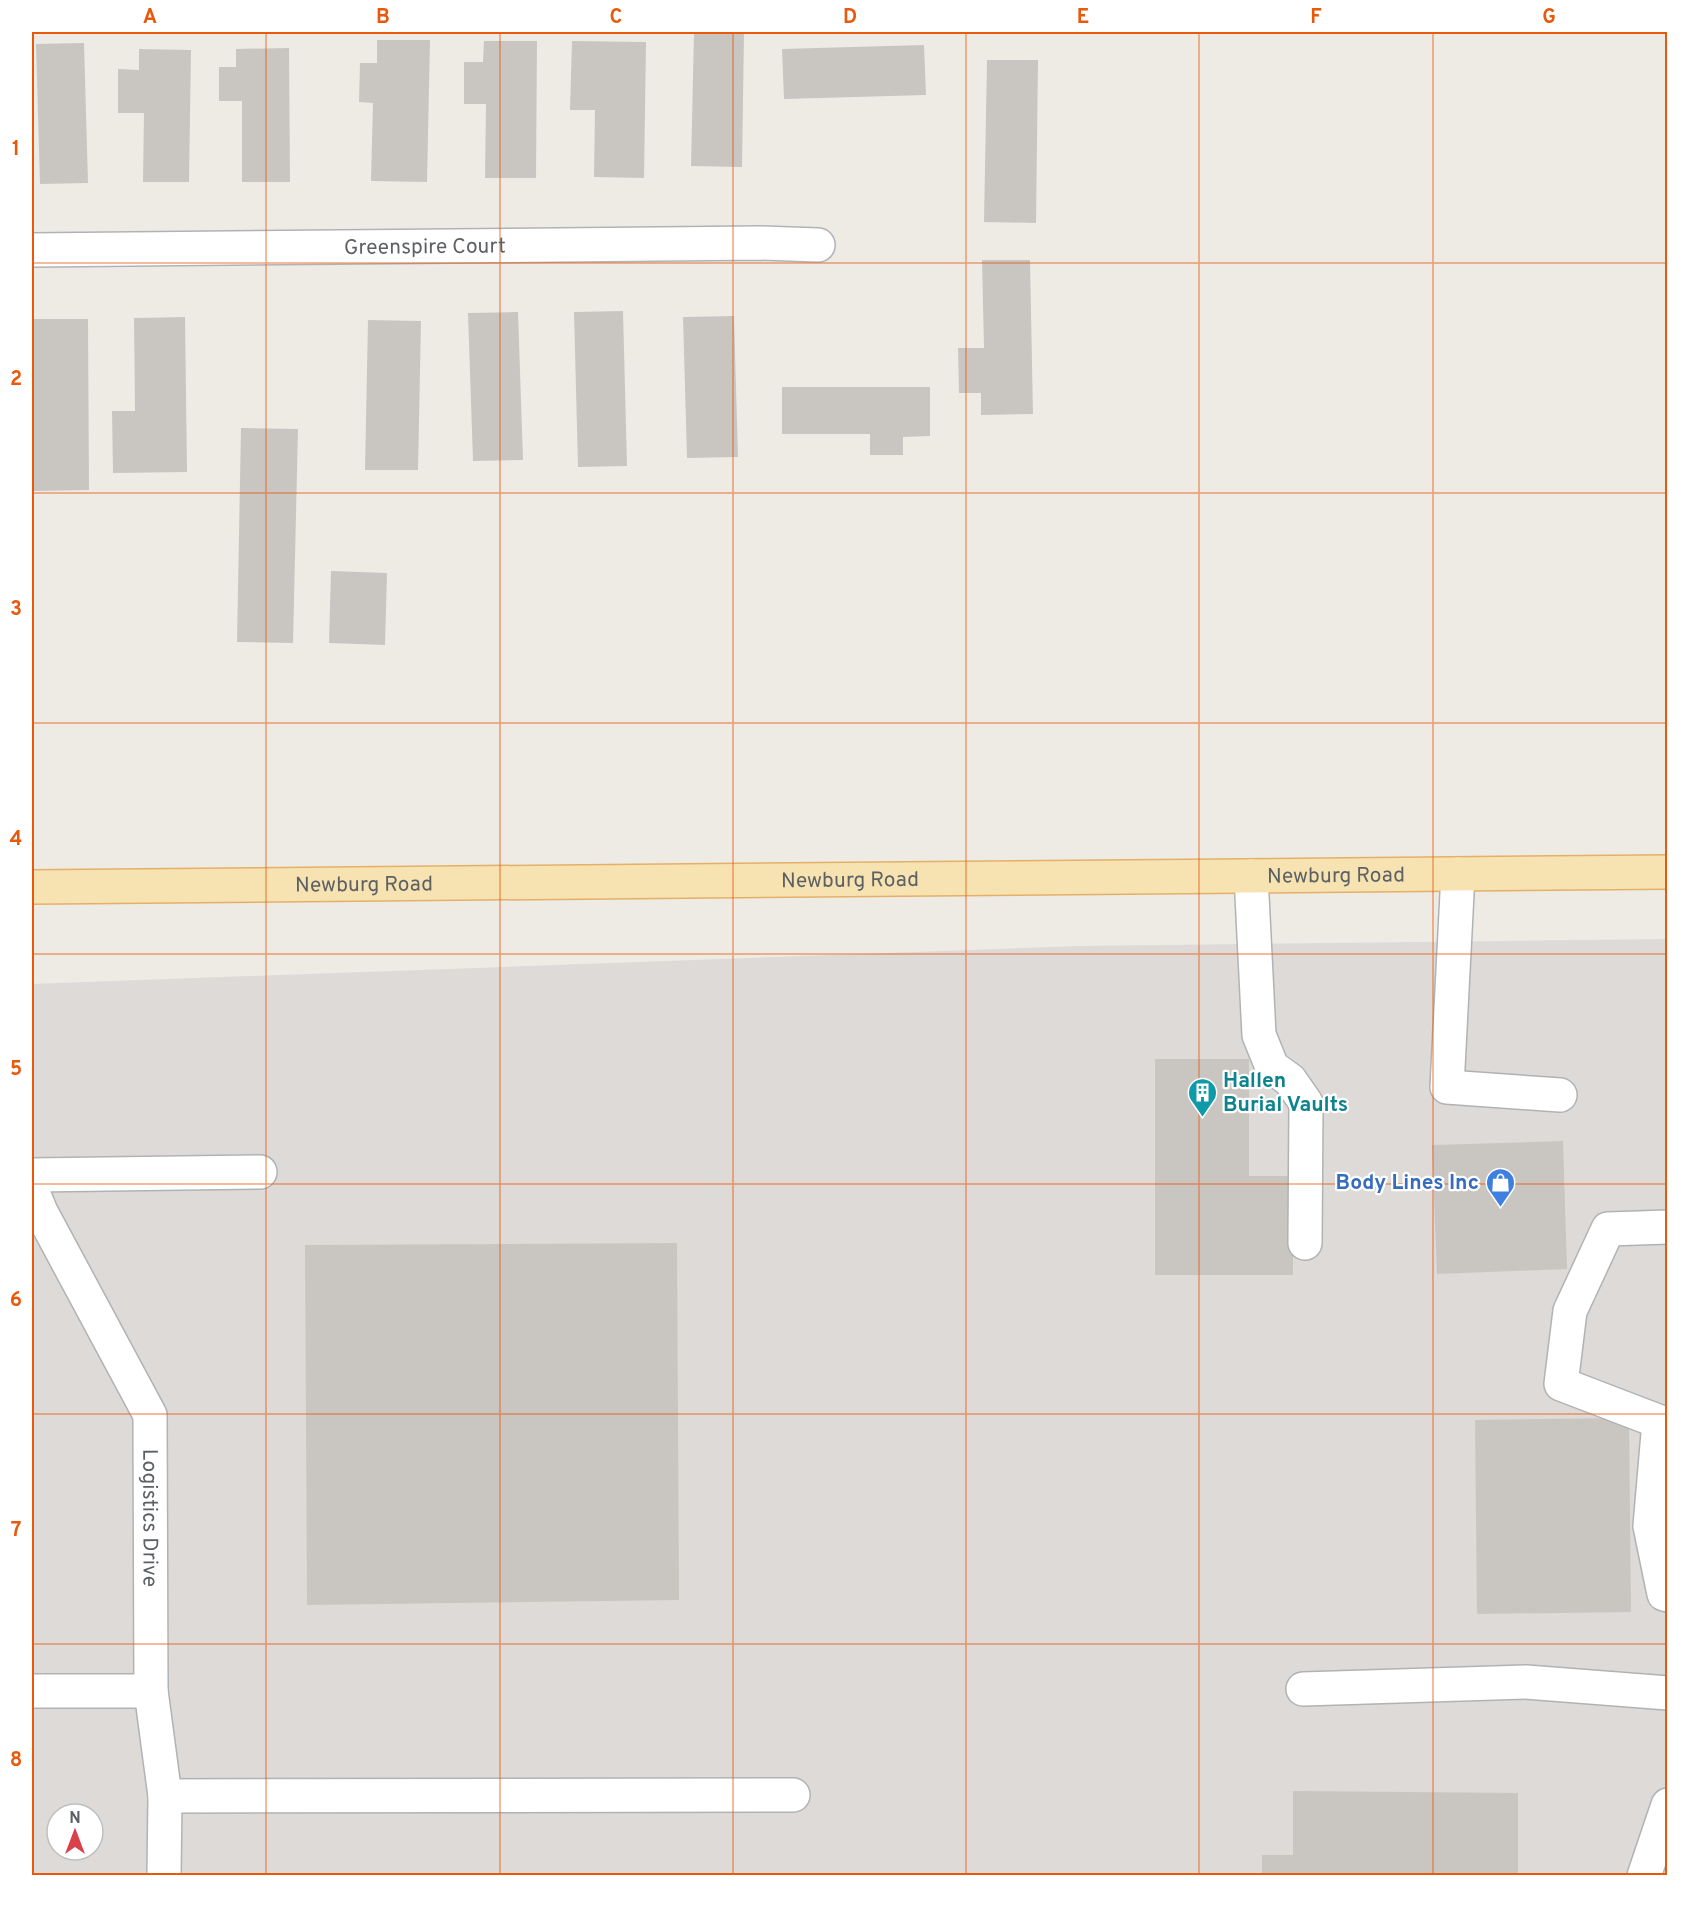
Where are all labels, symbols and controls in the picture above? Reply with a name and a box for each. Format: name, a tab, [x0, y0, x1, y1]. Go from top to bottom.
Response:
text: A	[143, 5, 157, 31]
text: B	[376, 5, 390, 31]
text: C	[610, 5, 622, 31]
text: D	[843, 5, 857, 31]
text: E	[1077, 5, 1089, 31]
text: F	[1310, 5, 1322, 31]
text: G	[1542, 5, 1556, 31]
text: 1	[12, 137, 20, 163]
street label: Greenspire Court	[344, 233, 506, 262]
text: 2	[10, 367, 22, 393]
text: 3	[10, 597, 22, 623]
text: 4	[10, 827, 22, 853]
street label: Newburg Road	[1267, 862, 1405, 891]
street label: Newburg Road	[781, 867, 919, 895]
street label: Newburg Road	[295, 871, 433, 900]
text: 5	[10, 1057, 22, 1083]
place label: Hallen Burial Vaults	[1223, 1068, 1348, 1119]
building icon: Hallen Burial Vaults	[1186, 1076, 1218, 1118]
shop icon: Body Lines Inc	[1484, 1166, 1516, 1208]
place label: Body Lines Inc	[1336, 1170, 1479, 1197]
text: 6	[10, 1288, 22, 1314]
street label: Logistics Drive	[135, 1449, 163, 1587]
text: 7	[11, 1518, 21, 1544]
text: 8	[10, 1748, 22, 1774]
north arrow	[45, 1802, 105, 1862]
text: N	[69, 1809, 81, 1829]

